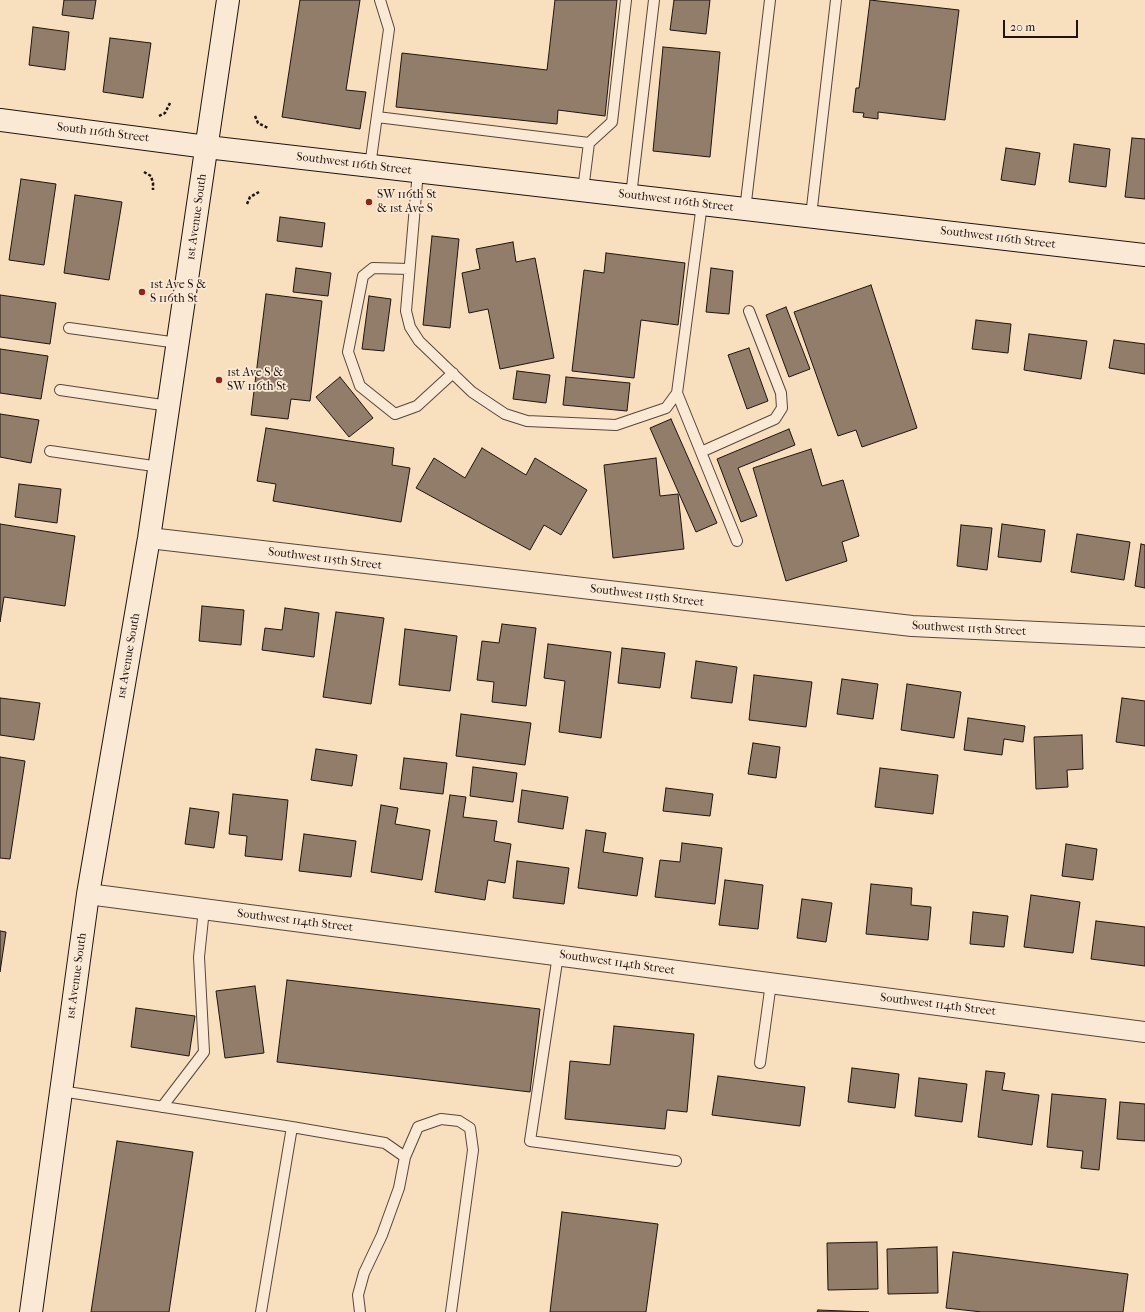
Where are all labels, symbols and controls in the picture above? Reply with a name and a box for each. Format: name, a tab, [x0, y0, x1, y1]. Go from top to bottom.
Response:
scale bar	[1005, 12, 1080, 38]
text: 20 m	[1010, 20, 1035, 34]
street label: South 116th Street	[56, 120, 150, 146]
street label: Southwest 116th Street	[296, 150, 412, 178]
street label: 1st Avenue South	[184, 173, 210, 261]
street label: Southwest 116th Street	[618, 187, 734, 215]
place label: SW 116th St & 1st Ave S	[377, 188, 437, 216]
marker: SW 116th St & 1st Ave S	[364, 197, 374, 207]
street label: Southwest 116th Street	[940, 224, 1056, 252]
place label: 1st Ave S & S 116th St	[150, 278, 206, 306]
marker: 1st Ave S & S 116th St	[137, 287, 147, 297]
place label: 1st Ave S & SW 116th St	[227, 366, 287, 394]
marker: 1st Ave S & SW 116th St	[214, 375, 224, 385]
street label: Southwest 115th Street	[267, 545, 383, 573]
street label: Southwest 115th Street	[589, 582, 705, 610]
street label: 1st Avenue South	[114, 612, 144, 700]
street label: Southwest 115th Street	[911, 619, 1027, 639]
street label: Southwest 114th Street	[236, 907, 354, 935]
street label: 1st Avenue South	[64, 932, 90, 1020]
street label: Southwest 114th Street	[558, 948, 676, 978]
street label: Southwest 114th Street	[879, 991, 997, 1019]

